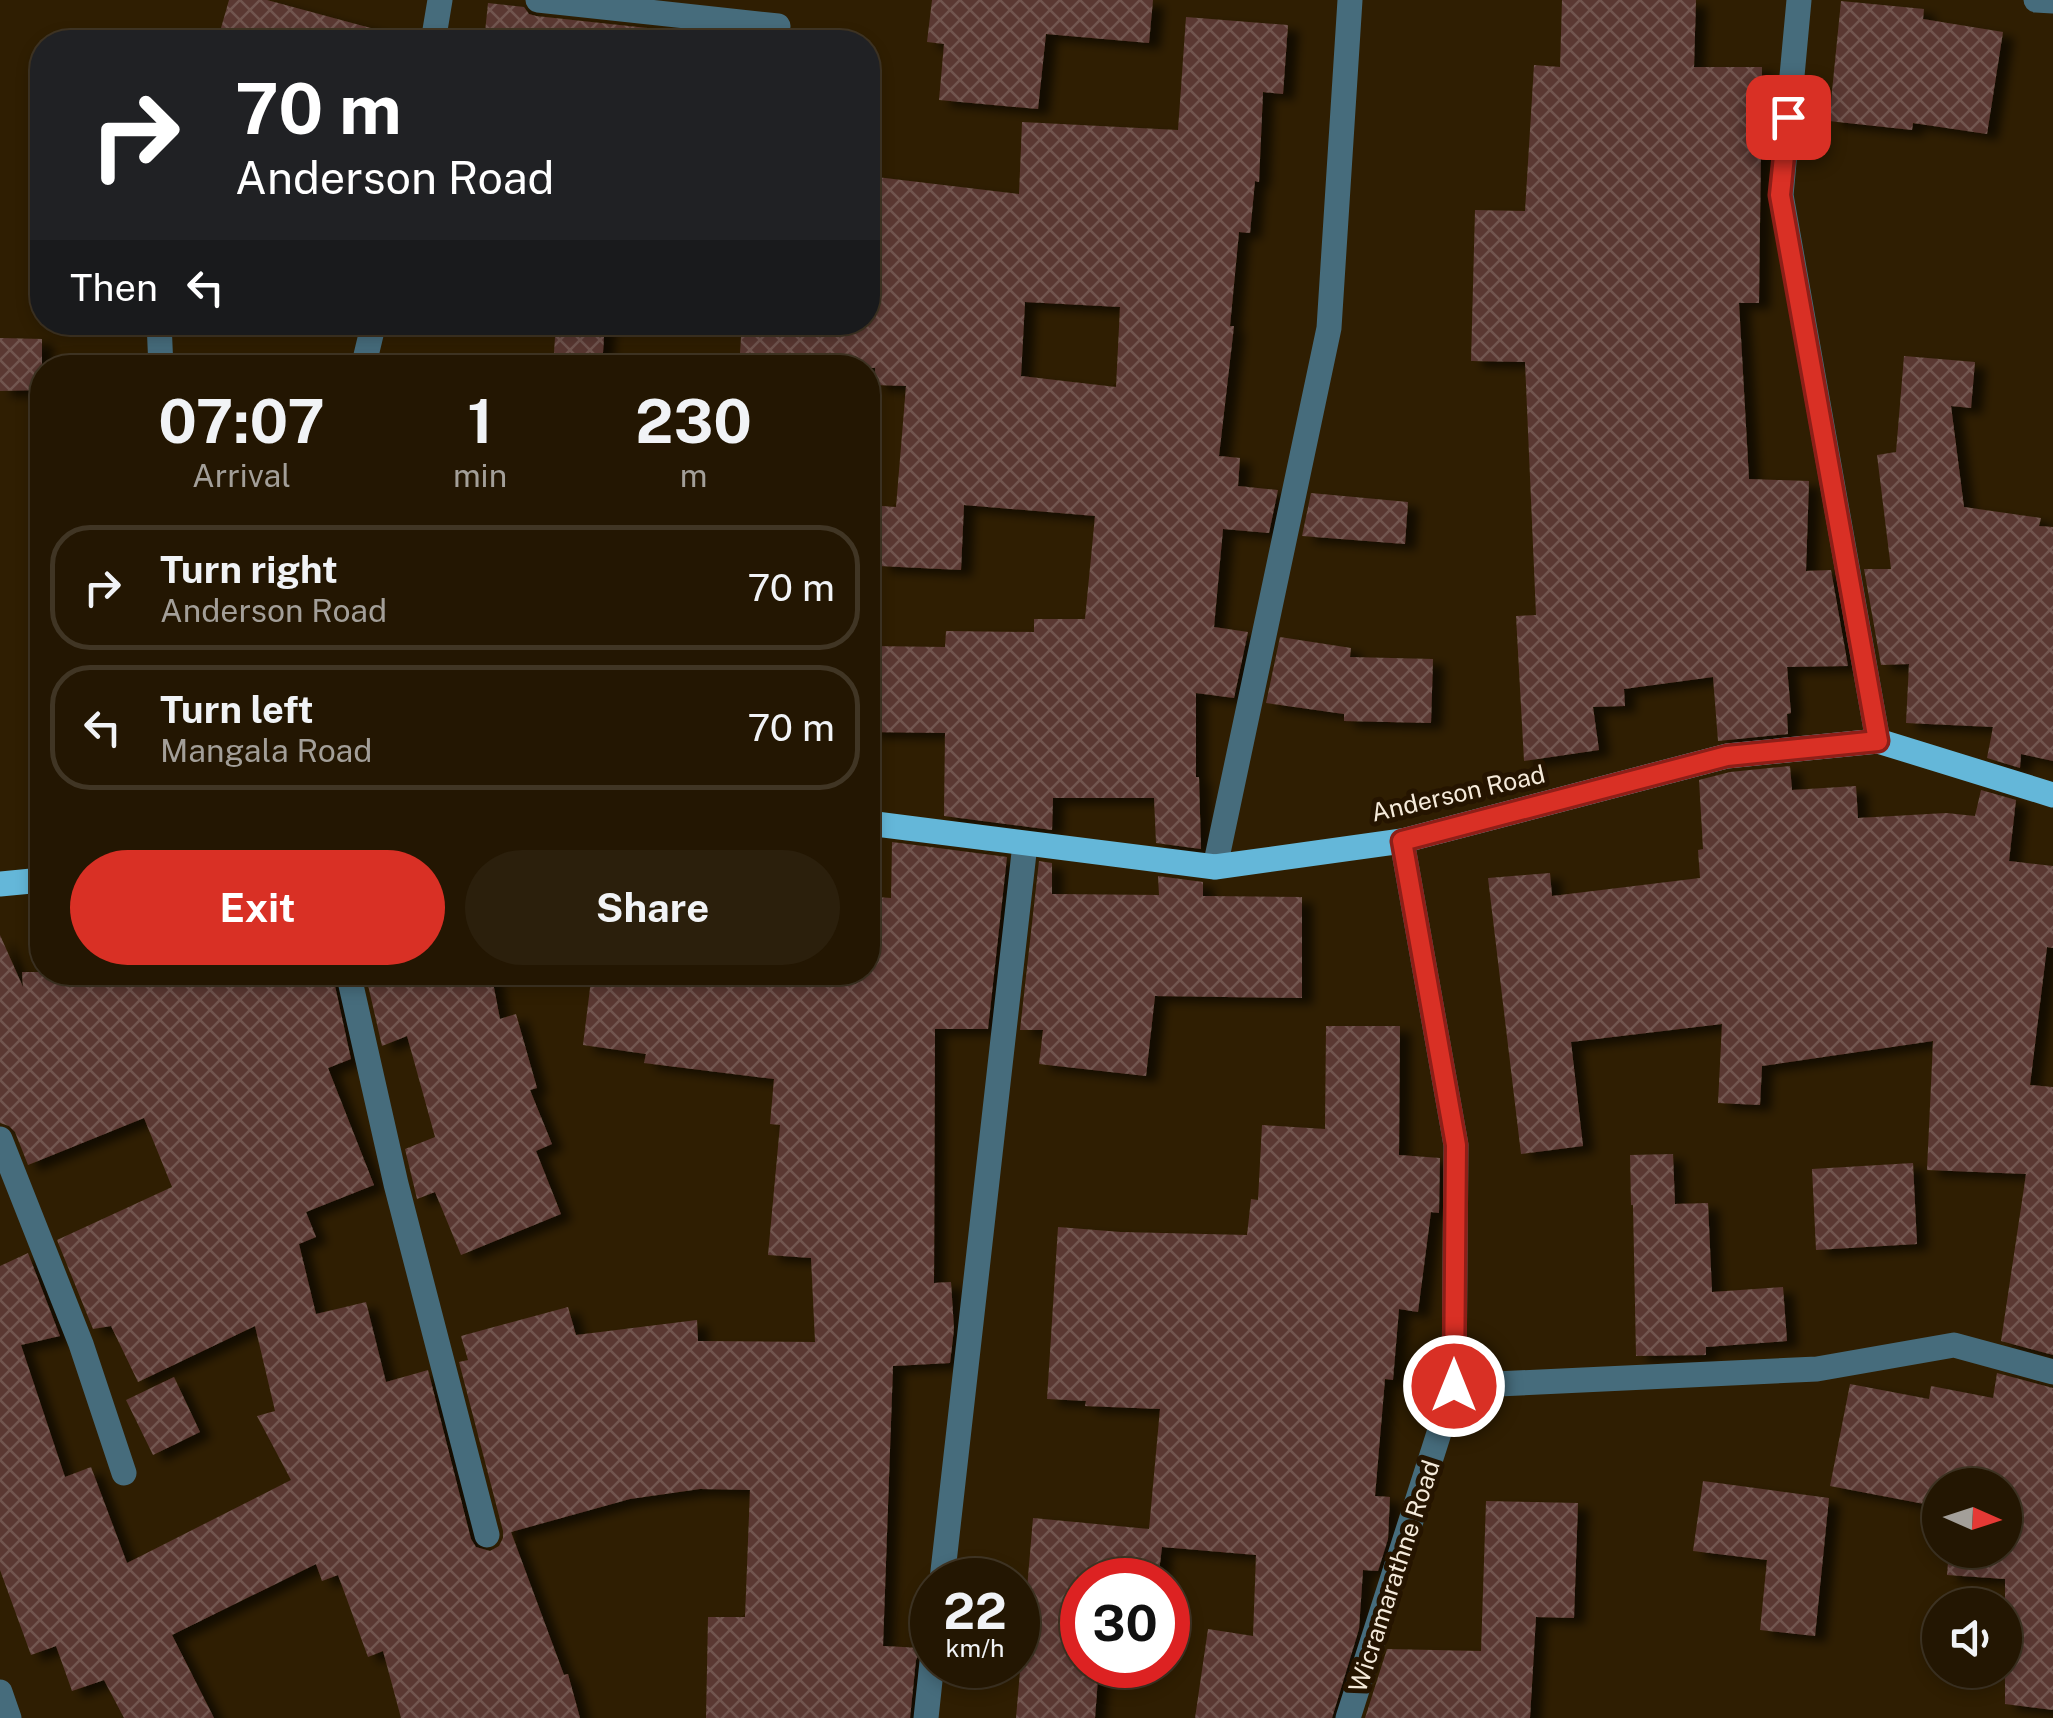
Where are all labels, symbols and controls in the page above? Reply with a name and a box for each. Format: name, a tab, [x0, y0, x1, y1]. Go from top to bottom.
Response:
text: 70 m	[235, 67, 402, 150]
icon: right	[70, 70, 200, 200]
pin	[1746, 75, 1831, 160]
icon: arrive	[1761, 90, 1816, 145]
text: Anderson Road	[235, 151, 554, 204]
icon: left	[178, 260, 233, 315]
text: Then	[70, 265, 158, 310]
text: 07:07	[158, 386, 325, 457]
text: 1	[467, 386, 493, 457]
text: 230	[635, 386, 752, 457]
text: Arrival	[192, 457, 291, 494]
text: min	[453, 457, 507, 494]
text: m	[680, 457, 707, 494]
text: Turn right	[160, 547, 338, 592]
icon: right	[75, 560, 130, 615]
text: 70 m	[748, 565, 835, 610]
text: Anderson Road	[160, 592, 387, 629]
text: Turn left	[160, 687, 314, 732]
icon: left	[75, 700, 130, 755]
text: 70 m	[748, 705, 835, 750]
text: Mangala Road	[160, 732, 372, 769]
street label: Anderson Road	[1368, 758, 1548, 828]
button: Exit	[70, 850, 445, 965]
button: Share	[465, 850, 840, 965]
position arrow	[1402, 1334, 1506, 1438]
street label: Wicramarathne Road	[1342, 1456, 1446, 1696]
north arrow	[1922, 1468, 2022, 1568]
map controls	[1922, 1468, 2022, 1688]
speed limit sign: 30	[1060, 1558, 1190, 1688]
text: 22	[943, 1581, 1007, 1640]
button: sound	[1922, 1588, 2022, 1688]
text: km/h	[946, 1633, 1004, 1663]

